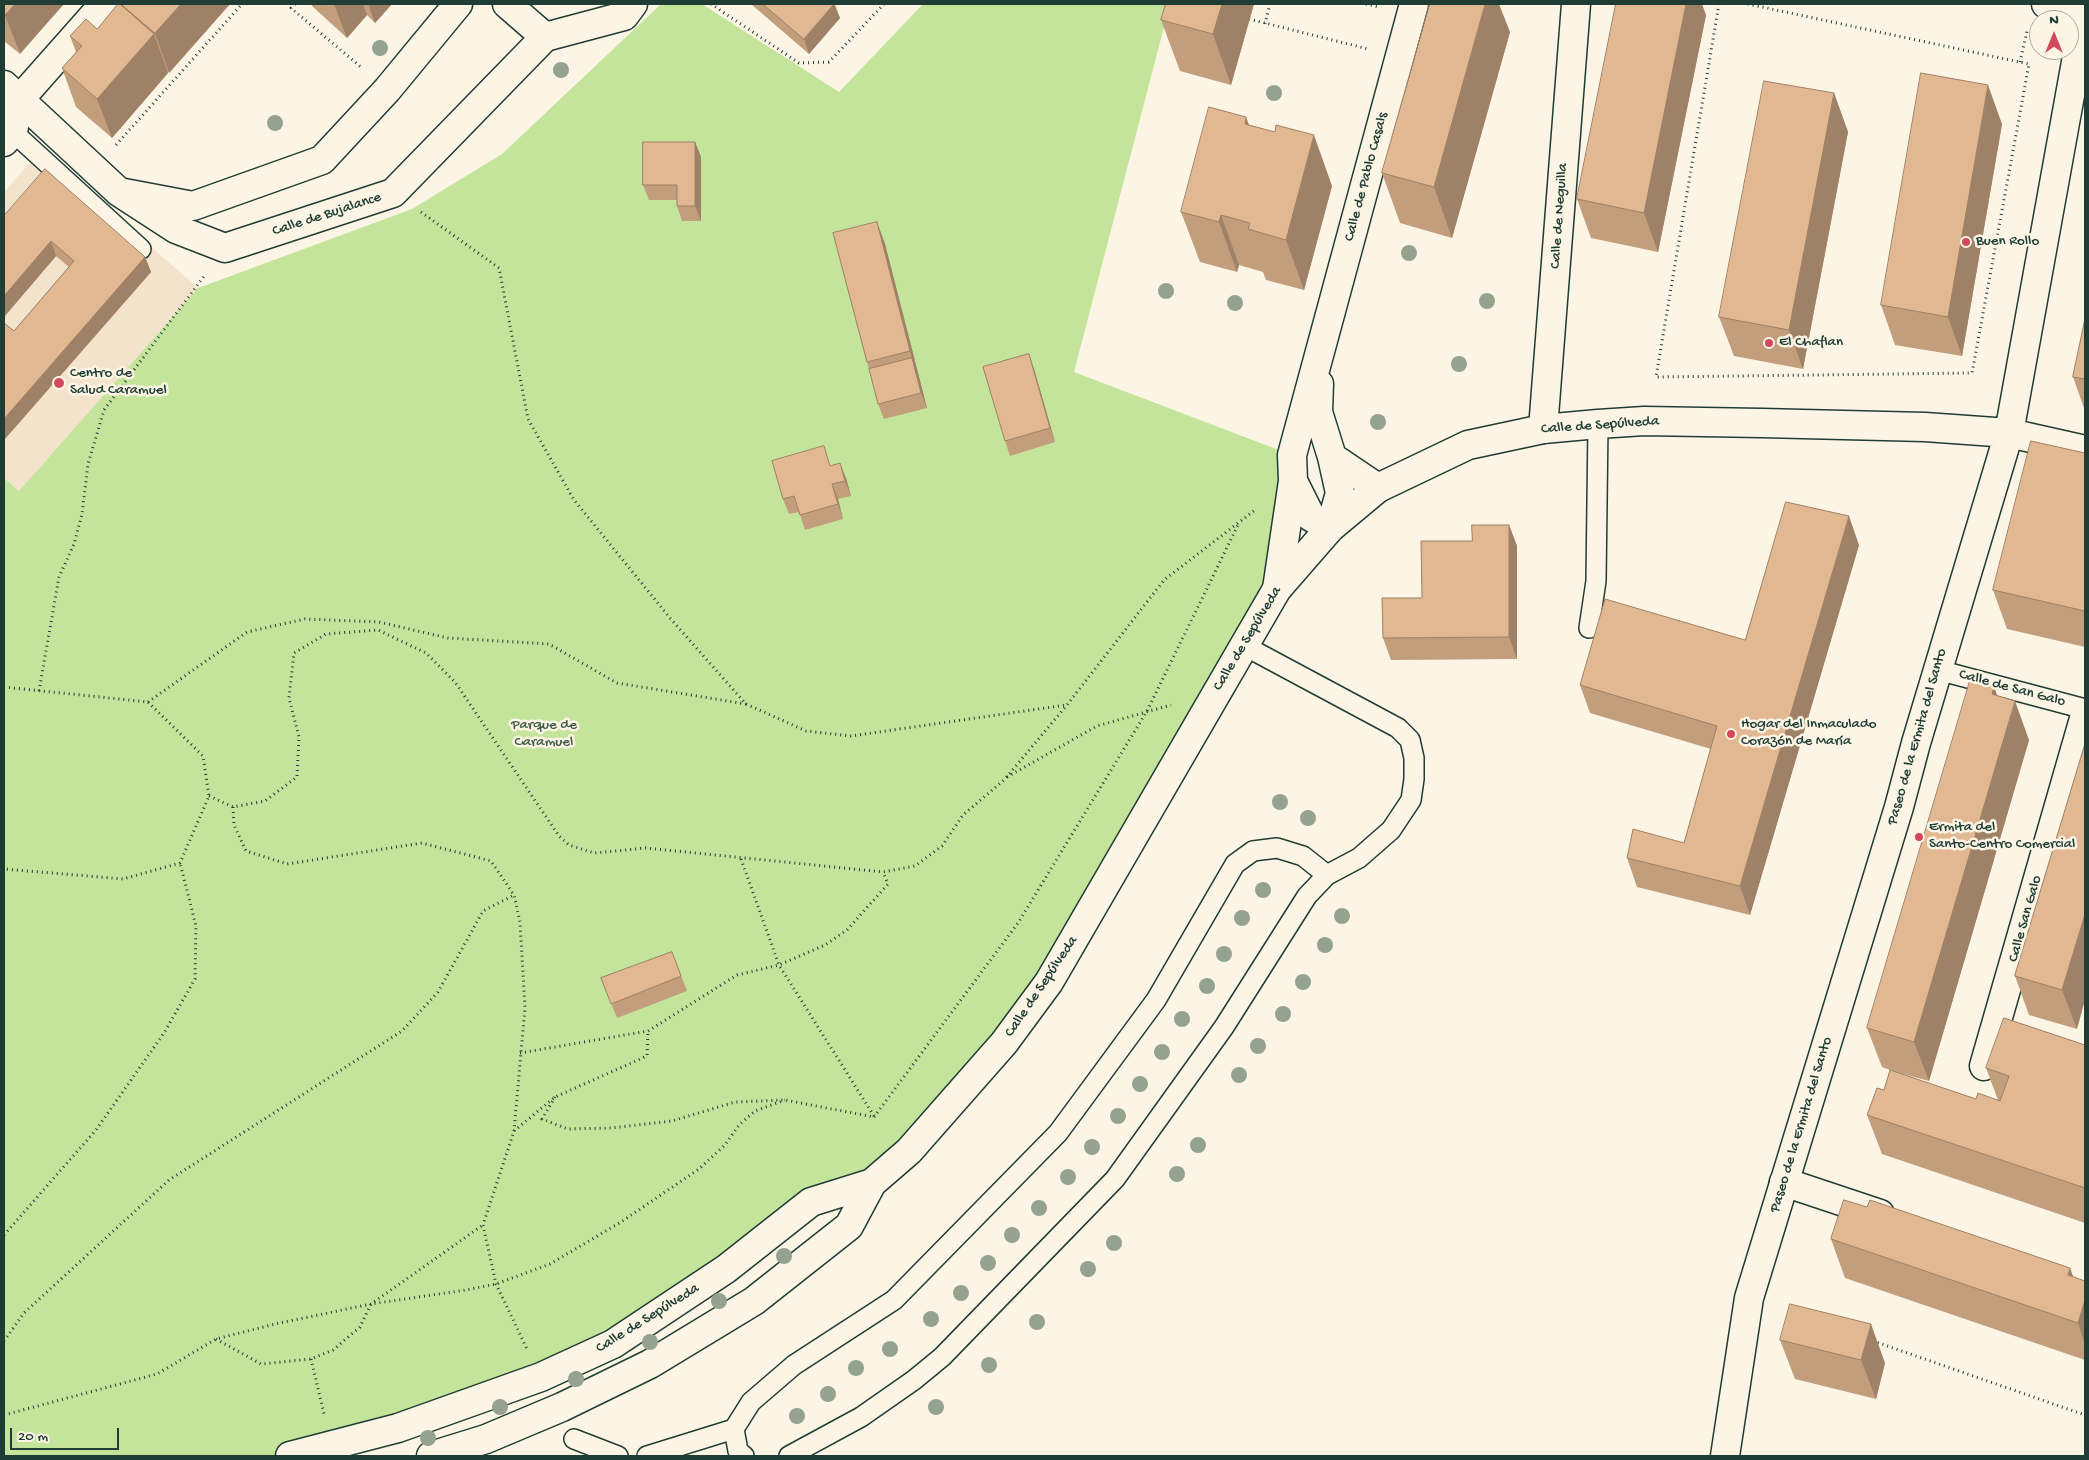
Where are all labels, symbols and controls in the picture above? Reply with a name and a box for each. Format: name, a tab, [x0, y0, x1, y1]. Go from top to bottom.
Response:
north arrow	[2029, 10, 2079, 60]
text: N	[2049, 12, 2059, 29]
street label: Calle de Pablo Casals	[1341, 111, 1393, 243]
street label: Calle de Neguilla	[1547, 163, 1573, 269]
street label: Calle de Bujalance	[270, 189, 384, 241]
place label: Buen Rollo	[1976, 233, 2039, 251]
marker: Buen Rollo	[1960, 236, 1972, 248]
place label: El Chaflan	[1779, 334, 1843, 352]
marker: El Chaflan	[1763, 337, 1775, 349]
place label: Centro de Salud Caramuel	[70, 365, 167, 400]
marker: Centro de Salud Caramuel	[52, 376, 66, 390]
street label: Calle de Sepúlveda	[1540, 413, 1660, 439]
street label: Calle de Sepúlveda	[1210, 584, 1286, 694]
street label: Paseo de la Ermita del Santo	[1884, 647, 1952, 827]
street label: Calle de San Galo	[1957, 666, 2067, 712]
place label: Hogar del Inmaculado Corazón de María	[1741, 716, 1877, 751]
park label: Parque de Caramuel	[511, 717, 577, 752]
marker: Hogar del Inmaculado Corazón de María	[1725, 728, 1737, 740]
place label: Ermita del Santo-Centro Comercial	[1929, 819, 2075, 854]
marker: Ermita del Santo-Centro Comercial	[1913, 831, 1925, 843]
street label: Calle San Galo	[2005, 874, 2047, 964]
street label: Calle de Sepúlveda	[1001, 933, 1083, 1041]
street label: Paseo de la Ermita del Santo	[1767, 1035, 1837, 1215]
street label: Calle de Sepúlveda	[593, 1280, 703, 1358]
scale bar	[12, 1418, 121, 1450]
text: 20 m	[18, 1428, 48, 1446]

